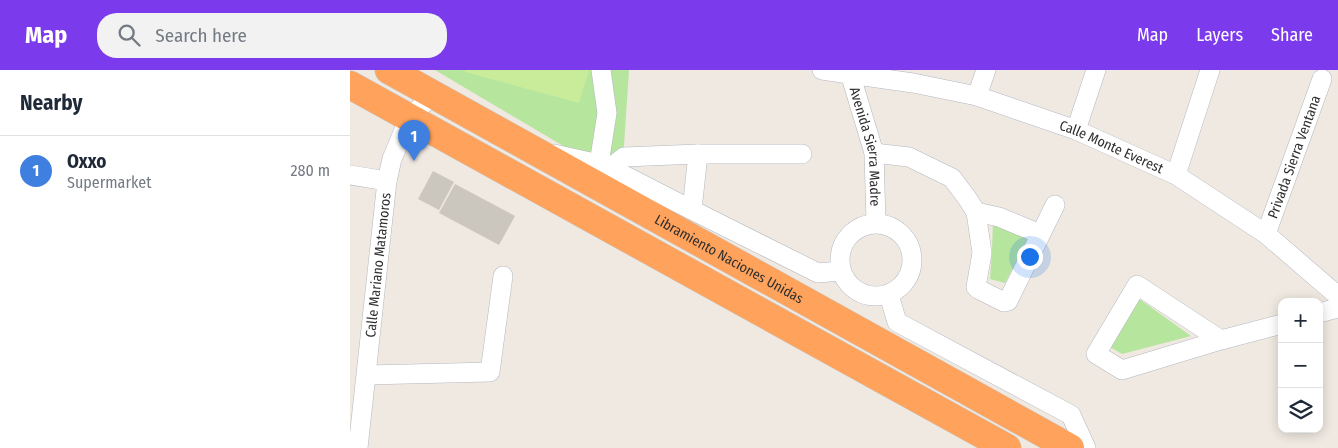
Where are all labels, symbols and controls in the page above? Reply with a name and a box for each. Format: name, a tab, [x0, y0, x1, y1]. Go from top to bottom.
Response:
search box	[97, 13, 447, 58]
text: Map	[25, 21, 67, 49]
icon: search	[115, 21, 143, 49]
text: Search here	[155, 24, 247, 47]
text: Map	[1137, 24, 1168, 46]
text: Layers	[1196, 24, 1243, 46]
text: Share	[1271, 24, 1313, 46]
street label: Avenida Sierra Madre	[846, 85, 884, 207]
text: Nearby	[20, 90, 82, 116]
street label: Privada Sierra Ventana	[1264, 93, 1324, 221]
street label: Calle Monte Everest	[1057, 117, 1166, 177]
pin: 1	[398, 120, 430, 161]
text: Oxxo	[67, 150, 107, 173]
text: 1	[33, 161, 39, 180]
text: 280 m	[291, 161, 330, 180]
text: Supermarket	[67, 173, 151, 192]
street label: Calle Mariano Matamoros	[362, 192, 395, 338]
street label: Libramiento Naciones Unidas	[652, 211, 806, 307]
your location	[1017, 244, 1043, 270]
map controls	[1278, 298, 1323, 433]
button: +	[1278, 298, 1323, 343]
button: −	[1278, 343, 1323, 388]
button: layers	[1278, 388, 1323, 433]

